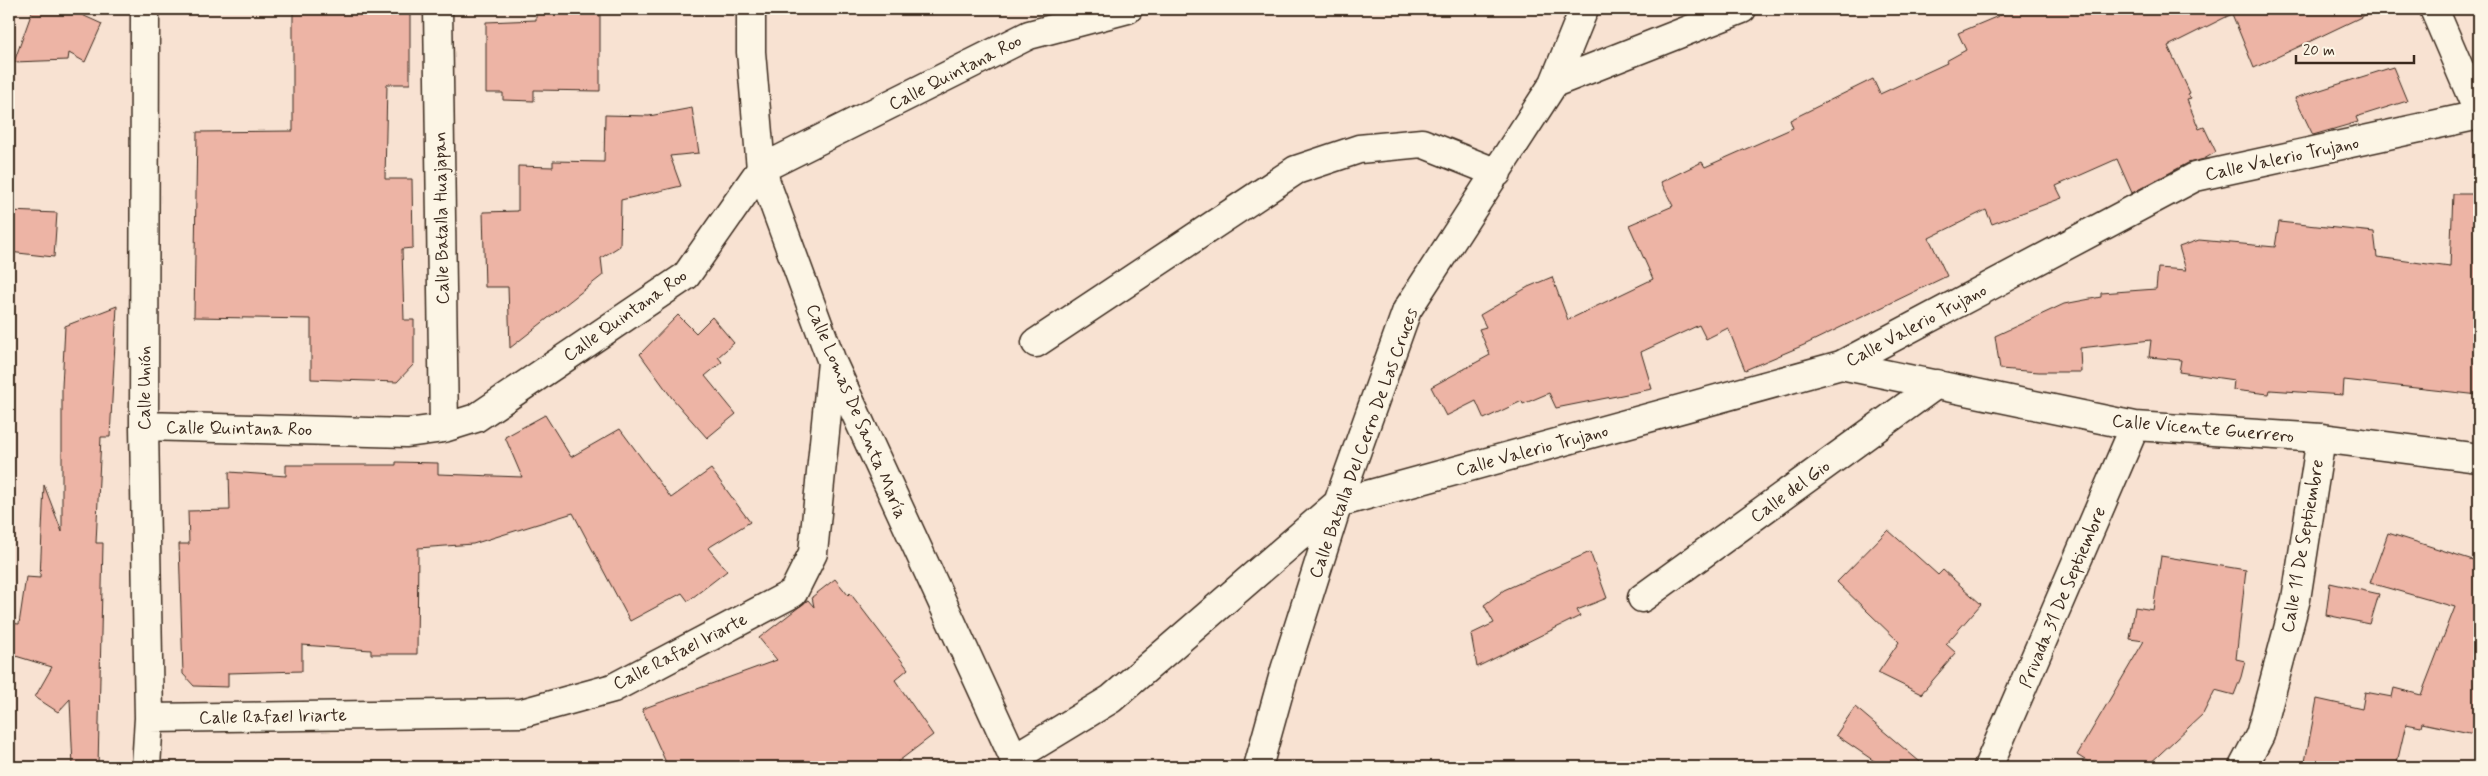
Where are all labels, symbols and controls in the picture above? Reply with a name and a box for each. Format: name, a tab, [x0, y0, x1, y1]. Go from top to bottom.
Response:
street label: Calle Quintana Roo	[885, 29, 1026, 117]
scale bar	[2296, 32, 2413, 64]
text: 20 m	[2303, 41, 2335, 61]
street label: Calle Batalla Huajapan	[428, 131, 456, 305]
street label: Calle Valerio Trujano	[2203, 131, 2361, 187]
street label: Calle Quintana Roo	[559, 264, 692, 368]
street label: Calle Valerio Trujano	[1842, 278, 1991, 373]
street label: Calle Lomas De Santa María	[800, 300, 912, 523]
street label: Calle Batalla Del Cerro De Las Cruces	[1304, 305, 1424, 582]
street label: Calle Unión	[133, 346, 157, 430]
street label: Calle Vicente Guerrero	[2111, 409, 2295, 449]
street label: Calle Quintana Roo	[166, 416, 312, 442]
street label: Calle Valerio Trujano	[1453, 419, 1611, 483]
street label: Calle del Gio	[1746, 455, 1835, 529]
street label: Calle 11 De Septiembre	[2276, 458, 2330, 635]
street label: Privada 31 De Septiembre	[2014, 503, 2112, 692]
street label: Calle Rafael Iriarte	[609, 608, 752, 696]
street label: Calle Rafael Iriarte	[199, 704, 347, 730]

